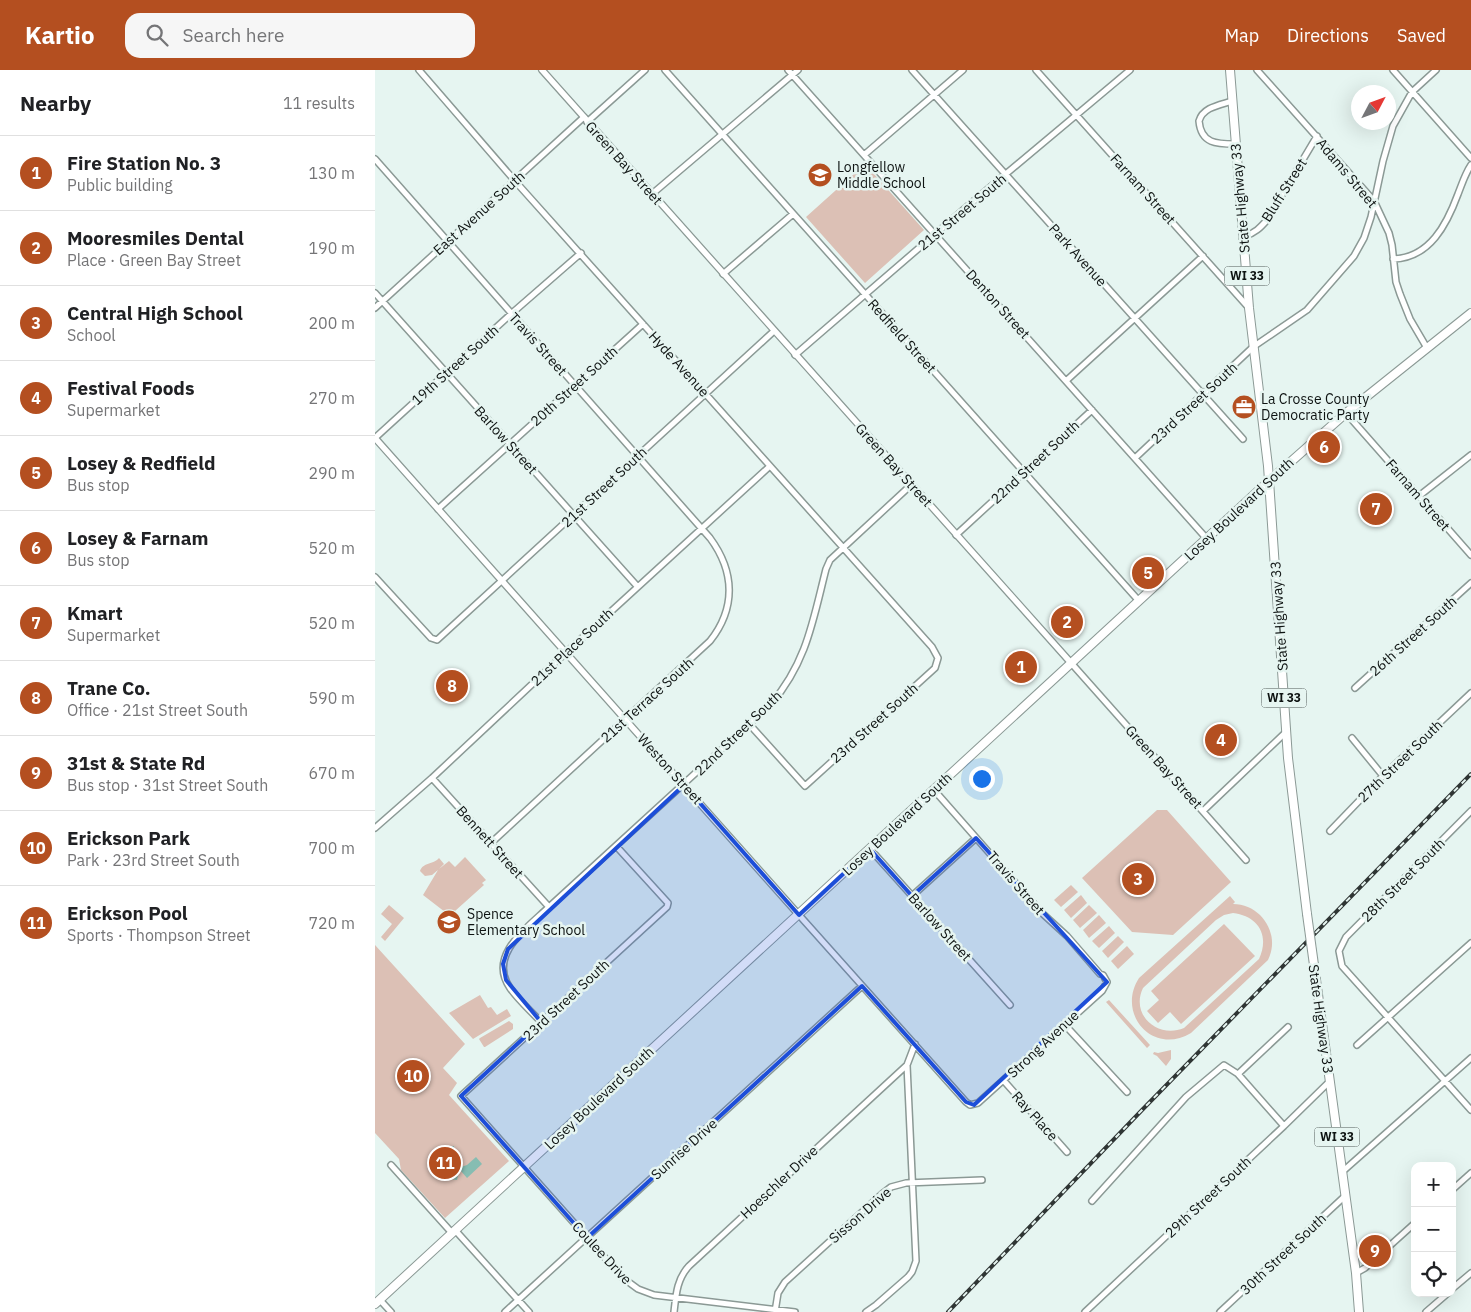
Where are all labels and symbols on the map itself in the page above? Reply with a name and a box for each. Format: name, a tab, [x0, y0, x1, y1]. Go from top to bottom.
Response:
north arrow	[1351, 85, 1396, 130]
street label: Green Bay Street	[582, 117, 666, 209]
street label: Adams Street	[1313, 135, 1381, 212]
street label: State Highway 33	[1226, 142, 1254, 254]
street label: Farnam Street	[1106, 150, 1180, 228]
street label: Bluff Street	[1257, 155, 1311, 225]
place label: Longfellow Middle School	[837, 158, 926, 192]
school or university icon: Longfellow Middle School	[807, 162, 833, 188]
street label: East Avenue South	[429, 167, 529, 259]
street label: 21st Street South	[914, 170, 1010, 254]
street label: Park Avenue	[1045, 220, 1111, 290]
street label: Denton Street	[962, 266, 1034, 343]
road number: WI 33	[1225, 267, 1269, 286]
street label: Redfield Street	[864, 295, 940, 377]
street label: Travis Street	[505, 309, 571, 379]
street label: 19th Street South	[408, 321, 502, 409]
street label: Hyde Avenue	[645, 327, 714, 401]
street label: 20th Street South	[527, 342, 621, 430]
street label: 23rd Street South	[1147, 358, 1241, 448]
place label: La Crosse County Democratic Party	[1261, 390, 1369, 424]
office icon: La Crosse County Democratic Party	[1231, 394, 1257, 420]
street label: Barlow Street	[471, 402, 541, 478]
street label: 22nd Street South	[987, 416, 1083, 508]
street label: Green Bay Street	[852, 419, 936, 511]
pin: 6	[1308, 428, 1340, 466]
street label: 21st Street South	[558, 443, 650, 531]
street label: Losey Boulevard South	[1180, 454, 1298, 564]
street label: Farnam Street	[1382, 455, 1454, 535]
pin: 7	[1360, 490, 1392, 528]
pin: 5	[1132, 554, 1164, 592]
street label: State Highway 33	[1266, 560, 1292, 672]
street label: 26th Street South	[1366, 592, 1460, 680]
pin: 2	[1051, 603, 1083, 641]
street label: 21st Place South	[527, 604, 617, 690]
pin: 1	[1005, 648, 1037, 686]
street label: 21st Terrace South	[597, 654, 697, 746]
pin: 8	[436, 667, 468, 705]
street label: 23rd Street South	[826, 679, 922, 767]
street label: 22nd Street South	[690, 687, 786, 779]
road number: WI 33	[1261, 688, 1307, 708]
street label: 27th Street South	[1354, 716, 1446, 806]
street label: Green Bay Street	[1122, 721, 1206, 813]
pin: 4	[1205, 721, 1237, 759]
street label: Weston Street	[634, 730, 707, 808]
your location	[969, 766, 995, 792]
street label: Losey Boulevard South	[838, 769, 956, 879]
street label: Bennett Street	[453, 802, 527, 882]
street label: 28th Street South	[1357, 834, 1449, 926]
street label: Travis Street	[983, 847, 1049, 919]
pin: 3	[1122, 860, 1154, 898]
street label: Barlow Street	[905, 889, 975, 965]
place label: Spence Elementary School	[467, 905, 585, 939]
school or university icon: Spence Elementary School	[436, 909, 462, 935]
street label: 23rd Street South	[519, 955, 613, 1045]
street label: State Highway 33	[1304, 963, 1338, 1075]
street label: Strong Avenue	[1003, 1006, 1083, 1082]
street label: Losey Boulevard South	[540, 1043, 658, 1153]
pin: 10	[397, 1057, 429, 1095]
street label: Ray Place	[1008, 1087, 1062, 1145]
street label: Sunrise Drive	[647, 1114, 721, 1183]
road number: WI 33	[1315, 1128, 1359, 1146]
street label: Hoeschler Drive	[736, 1141, 822, 1223]
pin: 11	[429, 1144, 461, 1182]
street label: 29th Street South	[1161, 1152, 1255, 1242]
street label: Sisson Drive	[825, 1183, 895, 1247]
street label: 30th Street South	[1236, 1209, 1330, 1299]
street label: Coulee Drive	[568, 1218, 636, 1288]
pin: 9	[1359, 1232, 1391, 1270]

